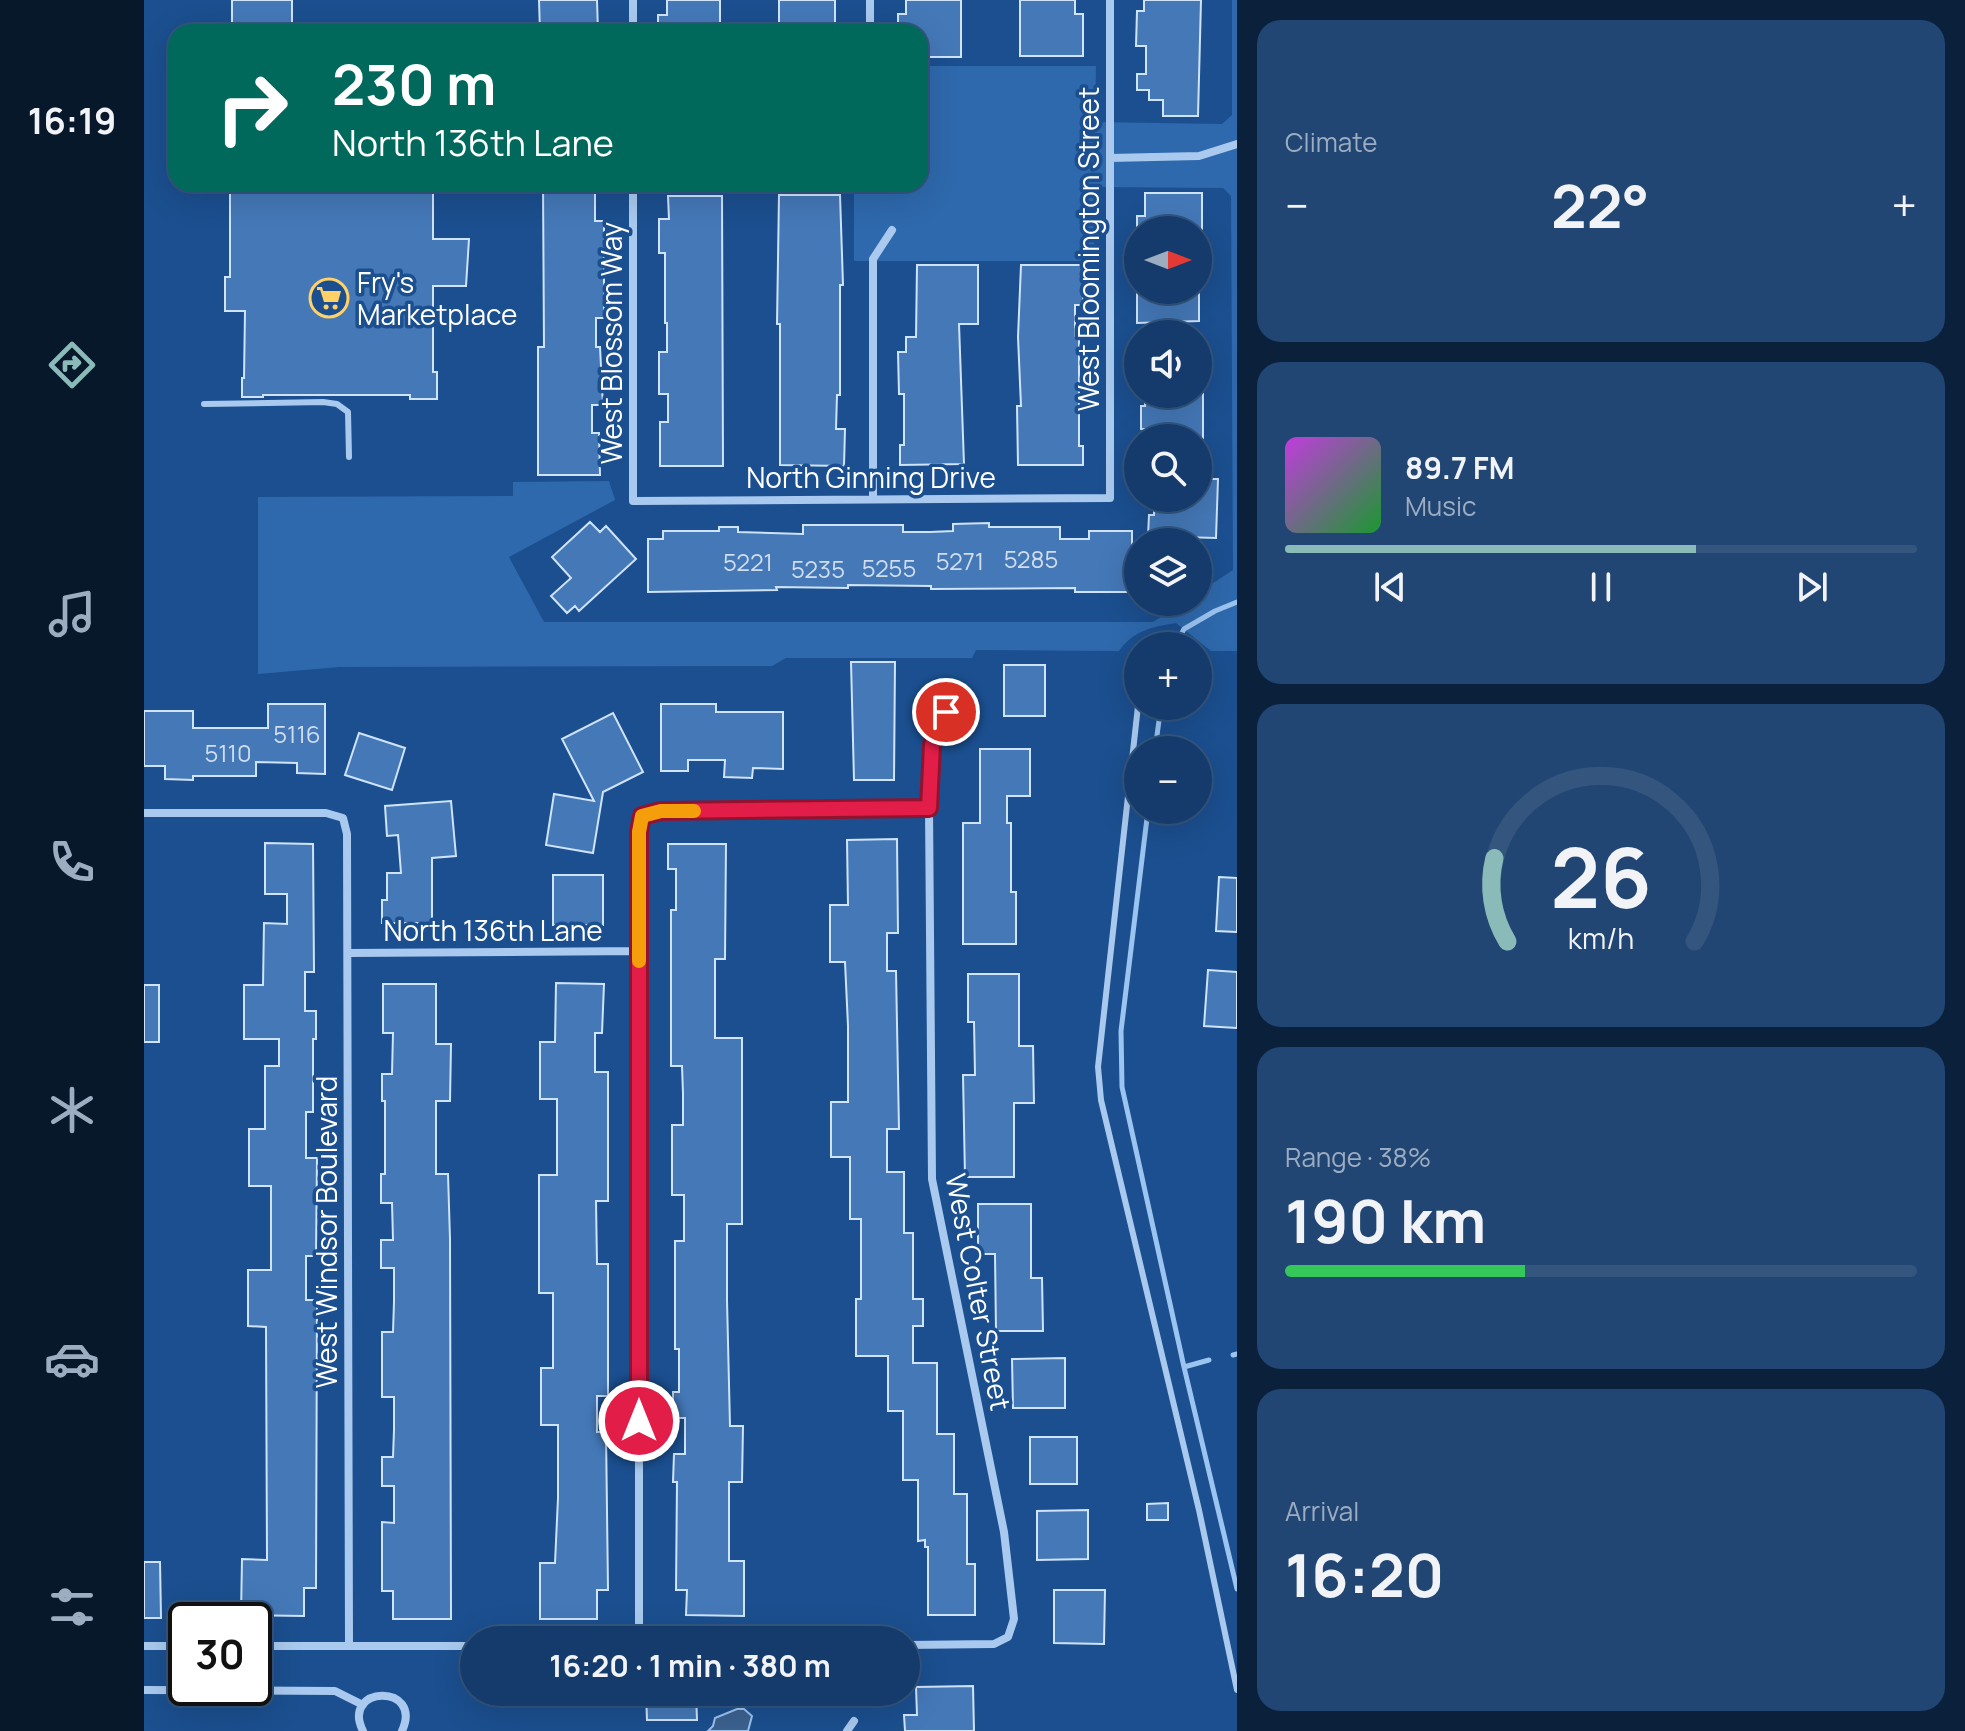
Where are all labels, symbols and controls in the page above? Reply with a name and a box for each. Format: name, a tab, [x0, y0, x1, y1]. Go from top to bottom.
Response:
text: 230 m	[332, 45, 496, 122]
icon: right	[200, 56, 304, 160]
street label: West Bloomington Street	[1069, 87, 1107, 411]
text: 16:19	[28, 96, 116, 145]
text: North 136th Lane	[332, 118, 614, 167]
text: Climate	[1285, 124, 1377, 160]
text: 22°	[1551, 164, 1649, 246]
text: −	[1285, 175, 1309, 235]
text: +	[1892, 175, 1917, 235]
north arrow	[1124, 216, 1212, 304]
map controls	[1124, 216, 1212, 824]
street label: West Blossom Way	[592, 222, 630, 464]
place label: Fry's Marketplace	[357, 263, 517, 333]
supermarket icon: Fry's Marketplace	[308, 277, 350, 319]
button: sound	[1124, 320, 1212, 408]
icon: directions	[44, 337, 100, 393]
button: search	[1124, 424, 1212, 512]
text: 89.7 FM	[1405, 447, 1514, 488]
street label: North Ginning Drive	[746, 458, 996, 496]
text: Music	[1405, 488, 1476, 524]
button: layers	[1124, 528, 1212, 616]
house number: 5285	[1004, 542, 1058, 575]
house number: 5271	[936, 544, 984, 577]
house number: 5221	[723, 545, 773, 578]
house number: 5255	[862, 551, 916, 584]
house number: 5235	[791, 552, 845, 585]
icon: previous	[1368, 565, 1412, 609]
icon: pause	[1579, 565, 1623, 609]
icon: next	[1790, 565, 1834, 609]
icon: music	[44, 586, 100, 642]
button: +	[1124, 632, 1212, 720]
pin	[912, 678, 980, 746]
icon: arrive	[924, 690, 968, 734]
house number: 5116	[273, 717, 321, 750]
house number: 5110	[204, 736, 252, 769]
button: −	[1124, 736, 1212, 824]
text: 26	[1550, 818, 1652, 932]
icon: phone	[44, 834, 100, 890]
street label: North 136th Lane	[383, 911, 603, 949]
text: km/h	[1568, 919, 1634, 958]
street label: West Windsor Boulevard	[307, 1076, 345, 1388]
icon: climate	[44, 1082, 100, 1138]
text: Range · 38%	[1285, 1139, 1431, 1175]
street label: West Colter Street	[937, 1170, 1021, 1414]
text: 190 km	[1285, 1179, 1486, 1261]
icon: car	[44, 1331, 100, 1387]
position arrow	[597, 1379, 681, 1463]
text: Arrival	[1285, 1493, 1359, 1529]
text: 16:20	[1285, 1533, 1444, 1615]
icon: filters	[44, 1579, 100, 1635]
speed limit sign: 30	[168, 1602, 272, 1706]
text: 16:20 · 1 min · 380 m	[549, 1645, 831, 1686]

